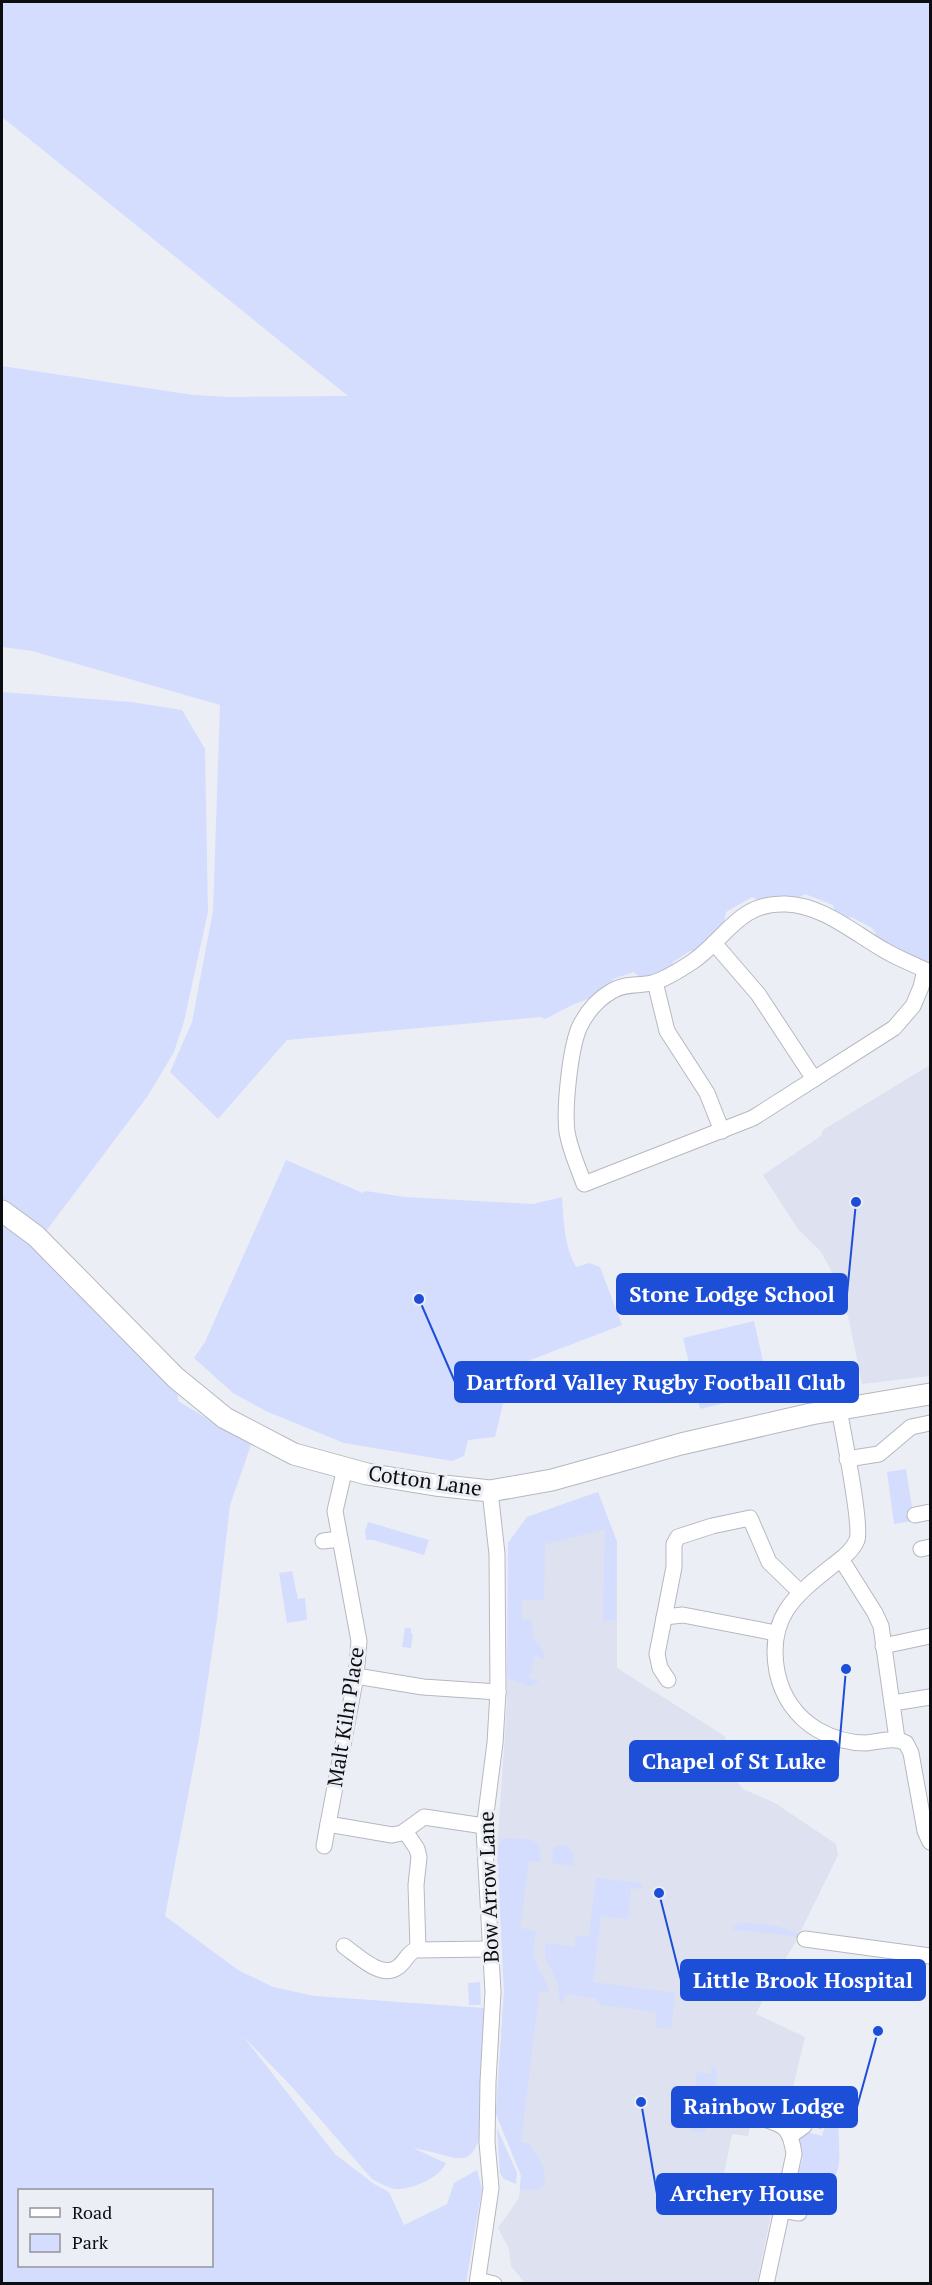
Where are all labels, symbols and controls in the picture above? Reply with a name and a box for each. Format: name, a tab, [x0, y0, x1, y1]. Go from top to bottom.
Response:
callout: Stone Lodge School	[617, 1274, 847, 1314]
text: Stone Lodge School	[629, 1279, 835, 1308]
callout: Dartford Valley Rugby Football Club	[455, 1362, 858, 1402]
text: Dartford Valley Rugby Football Club	[467, 1367, 846, 1396]
street label: Cotton Lane	[367, 1458, 484, 1502]
street label: Malt Kiln Place	[320, 1645, 370, 1789]
callout: Chapel of St Luke	[630, 1741, 838, 1781]
text: Chapel of St Luke	[642, 1746, 826, 1775]
street label: Bow Arrow Lane	[471, 1811, 505, 1963]
callout: Little Brook Hospital	[681, 1960, 925, 2000]
text: Little Brook Hospital	[693, 1965, 913, 1994]
callout: Rainbow Lodge	[672, 2087, 857, 2127]
text: Rainbow Lodge	[683, 2091, 845, 2120]
callout: Archery House	[657, 2174, 836, 2214]
text: Archery House	[670, 2178, 825, 2207]
legend	[18, 2189, 213, 2267]
text: Road	[72, 2200, 112, 2224]
text: Park	[72, 2230, 109, 2254]

